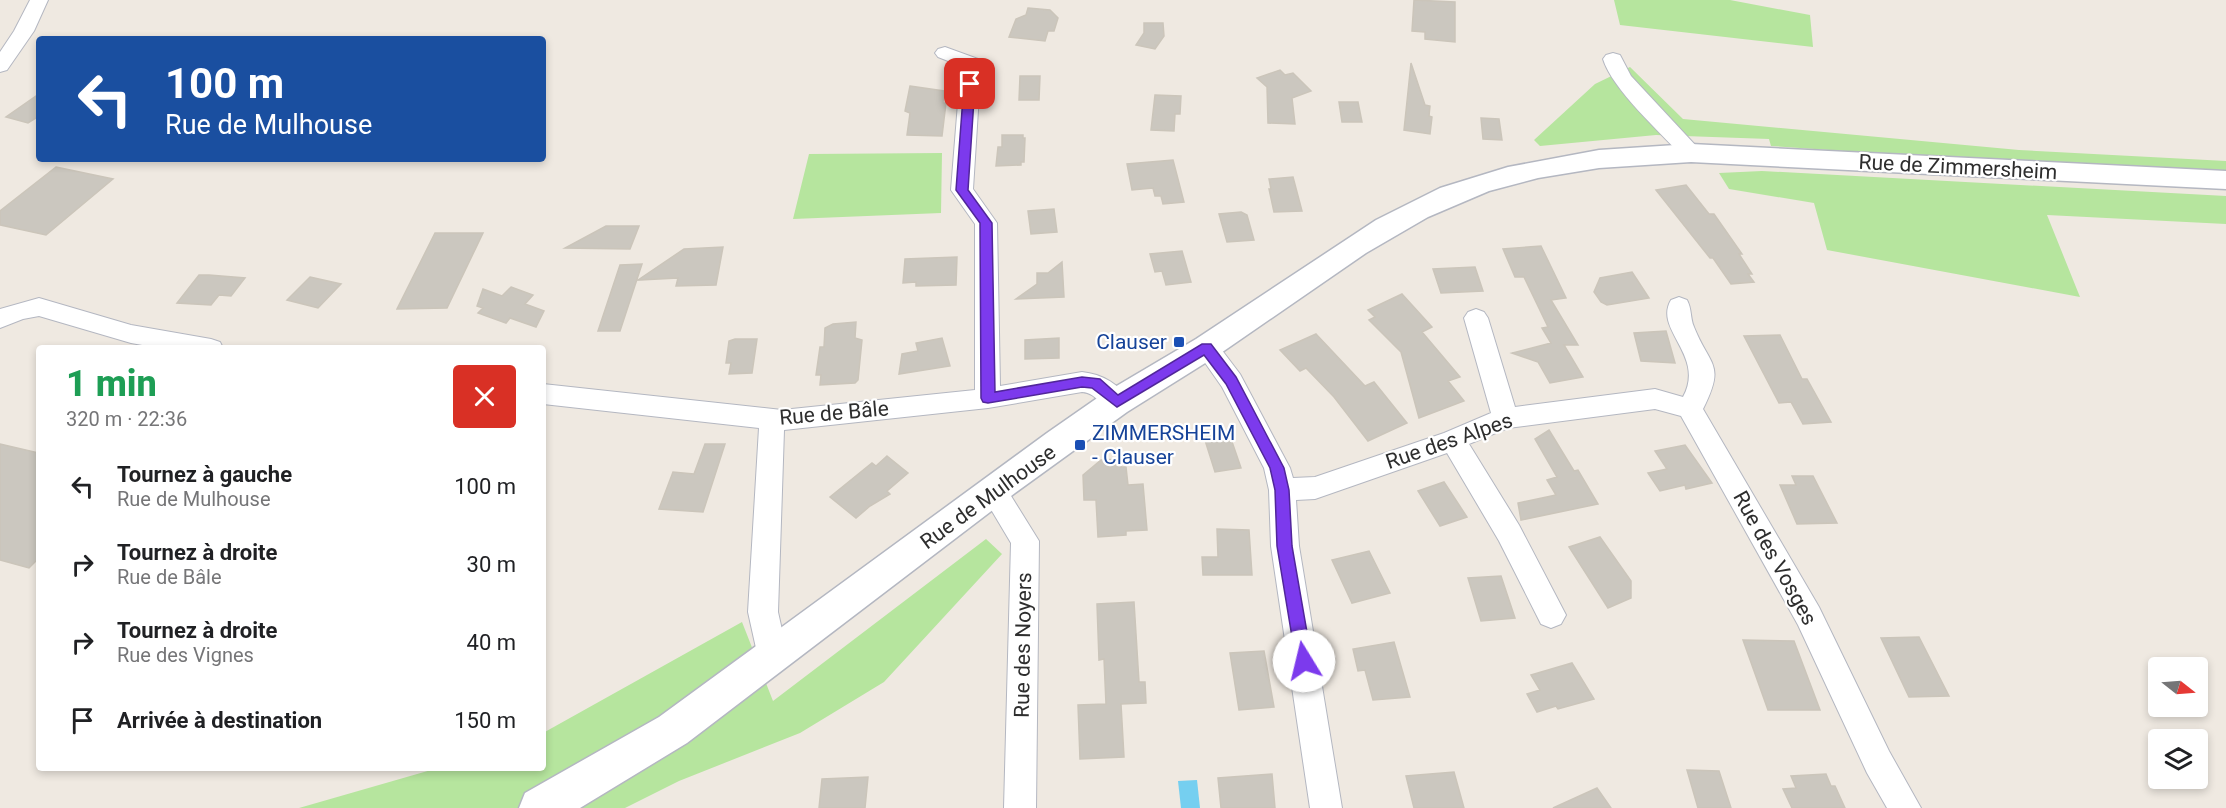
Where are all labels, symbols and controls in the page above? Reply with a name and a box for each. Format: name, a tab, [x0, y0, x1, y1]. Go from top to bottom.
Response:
pin	[944, 58, 995, 109]
text: 100 m	[165, 59, 284, 108]
icon: left	[66, 60, 144, 138]
icon: arrive	[953, 67, 986, 100]
text: Rue de Mulhouse	[165, 109, 372, 141]
street label: Rue de Zimmersheim	[1858, 150, 2058, 184]
place label: Clauser	[1096, 330, 1167, 354]
marker: Clauser	[1172, 335, 1186, 349]
text: 1 min	[66, 363, 157, 405]
button: close	[453, 365, 516, 428]
street label: Rue de Bâle	[778, 396, 890, 430]
text: 320 m · 22:36	[66, 407, 187, 431]
street label: Rue des Alpes	[1382, 408, 1516, 474]
place label: ZIMMERSHEIM - Clauser	[1092, 421, 1235, 469]
marker: ZIMMERSHEIM - Clauser	[1073, 438, 1087, 452]
street label: Rue de Mulhouse	[916, 440, 1060, 554]
text: Tournez à gauche	[117, 462, 292, 487]
icon: left	[66, 470, 99, 503]
text: 100 m	[454, 474, 516, 499]
text: Rue de Mulhouse	[117, 487, 271, 511]
street label: Rue des Vosges	[1728, 487, 1822, 629]
text: Tournez à droite	[117, 540, 277, 565]
icon: right	[66, 548, 99, 581]
text: 30 m	[467, 552, 516, 577]
text: Rue de Bâle	[117, 565, 222, 589]
street label: Rue des Noyers	[1010, 572, 1036, 718]
text: Tournez à droite	[117, 618, 277, 643]
icon: right	[66, 626, 99, 659]
position arrow	[1272, 629, 1336, 693]
text: 40 m	[467, 630, 516, 655]
text: Rue des Vignes	[117, 643, 254, 667]
north arrow	[2148, 657, 2208, 717]
map controls	[2148, 657, 2208, 789]
icon: arrive	[66, 704, 99, 737]
text: Arrivée à destination	[117, 708, 322, 733]
text: 150 m	[454, 708, 516, 733]
button: layers	[2148, 729, 2208, 789]

